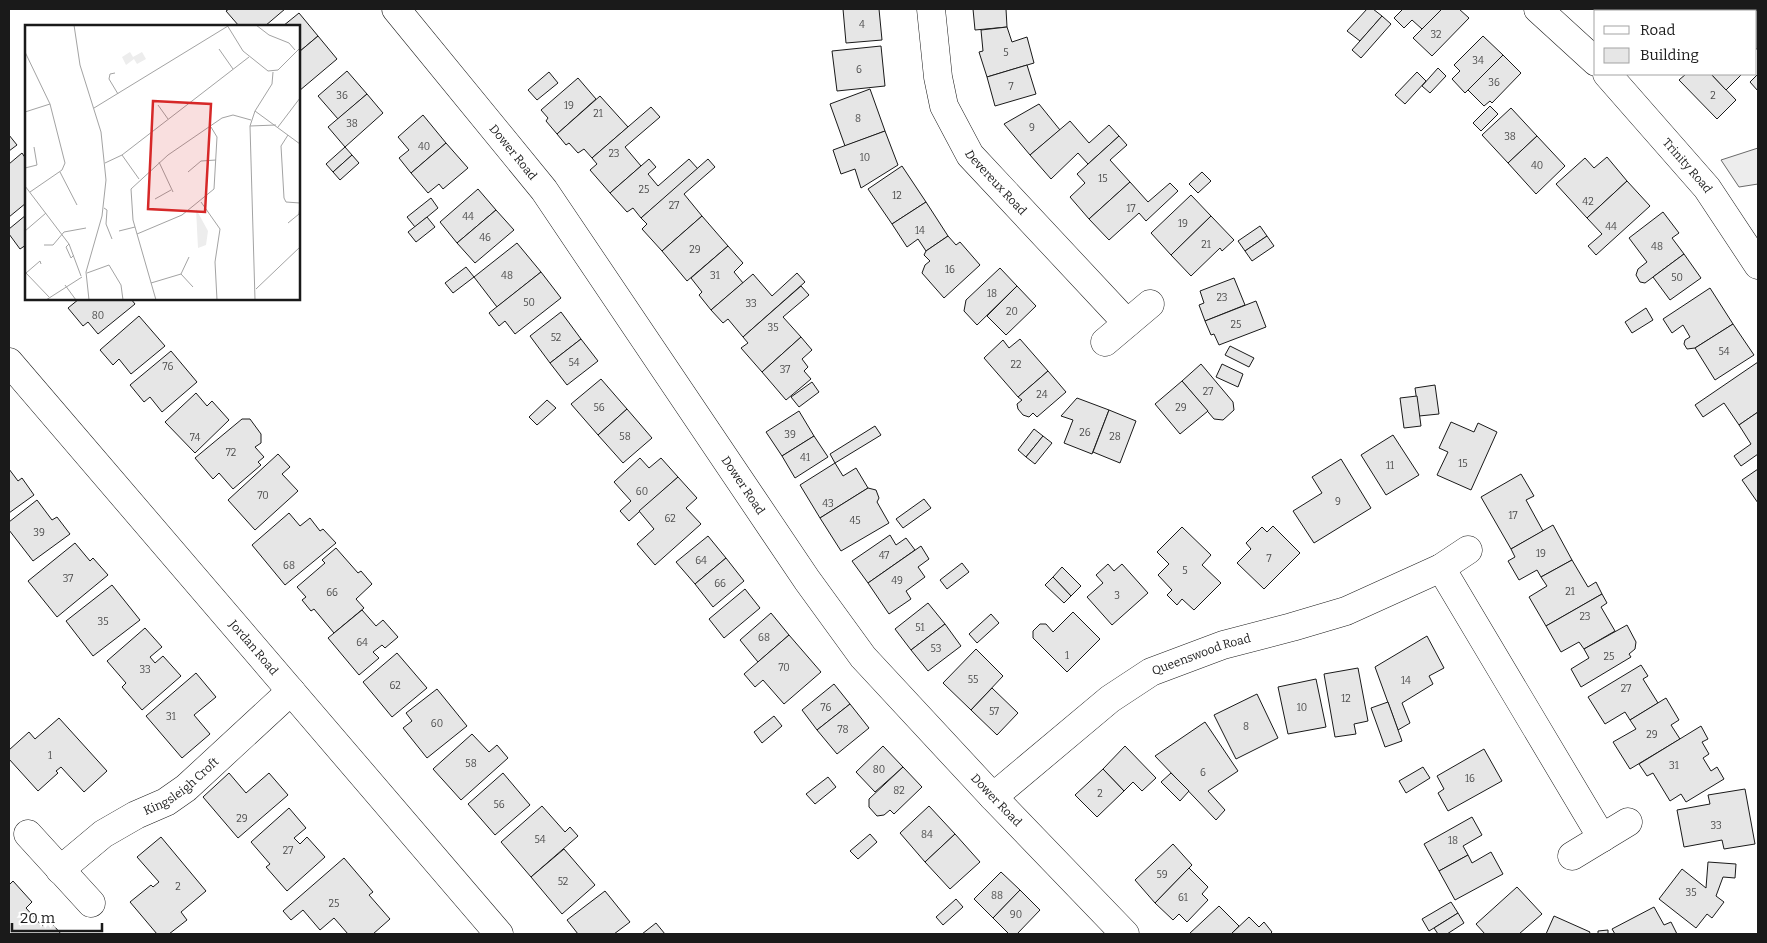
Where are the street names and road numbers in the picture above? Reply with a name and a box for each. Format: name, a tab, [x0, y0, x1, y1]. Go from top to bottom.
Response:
street label: Dower Road	[486, 122, 540, 183]
street label: Trinity Road	[1660, 136, 1715, 195]
street label: Devereux Road	[962, 148, 1029, 218]
street label: Dower Road	[719, 454, 768, 517]
street label: Jordan Road	[226, 617, 281, 678]
street label: Queenswood Road	[1150, 631, 1252, 678]
street label: Kingsleigh Croft	[141, 754, 222, 818]
street label: Dower Road	[968, 771, 1024, 829]

